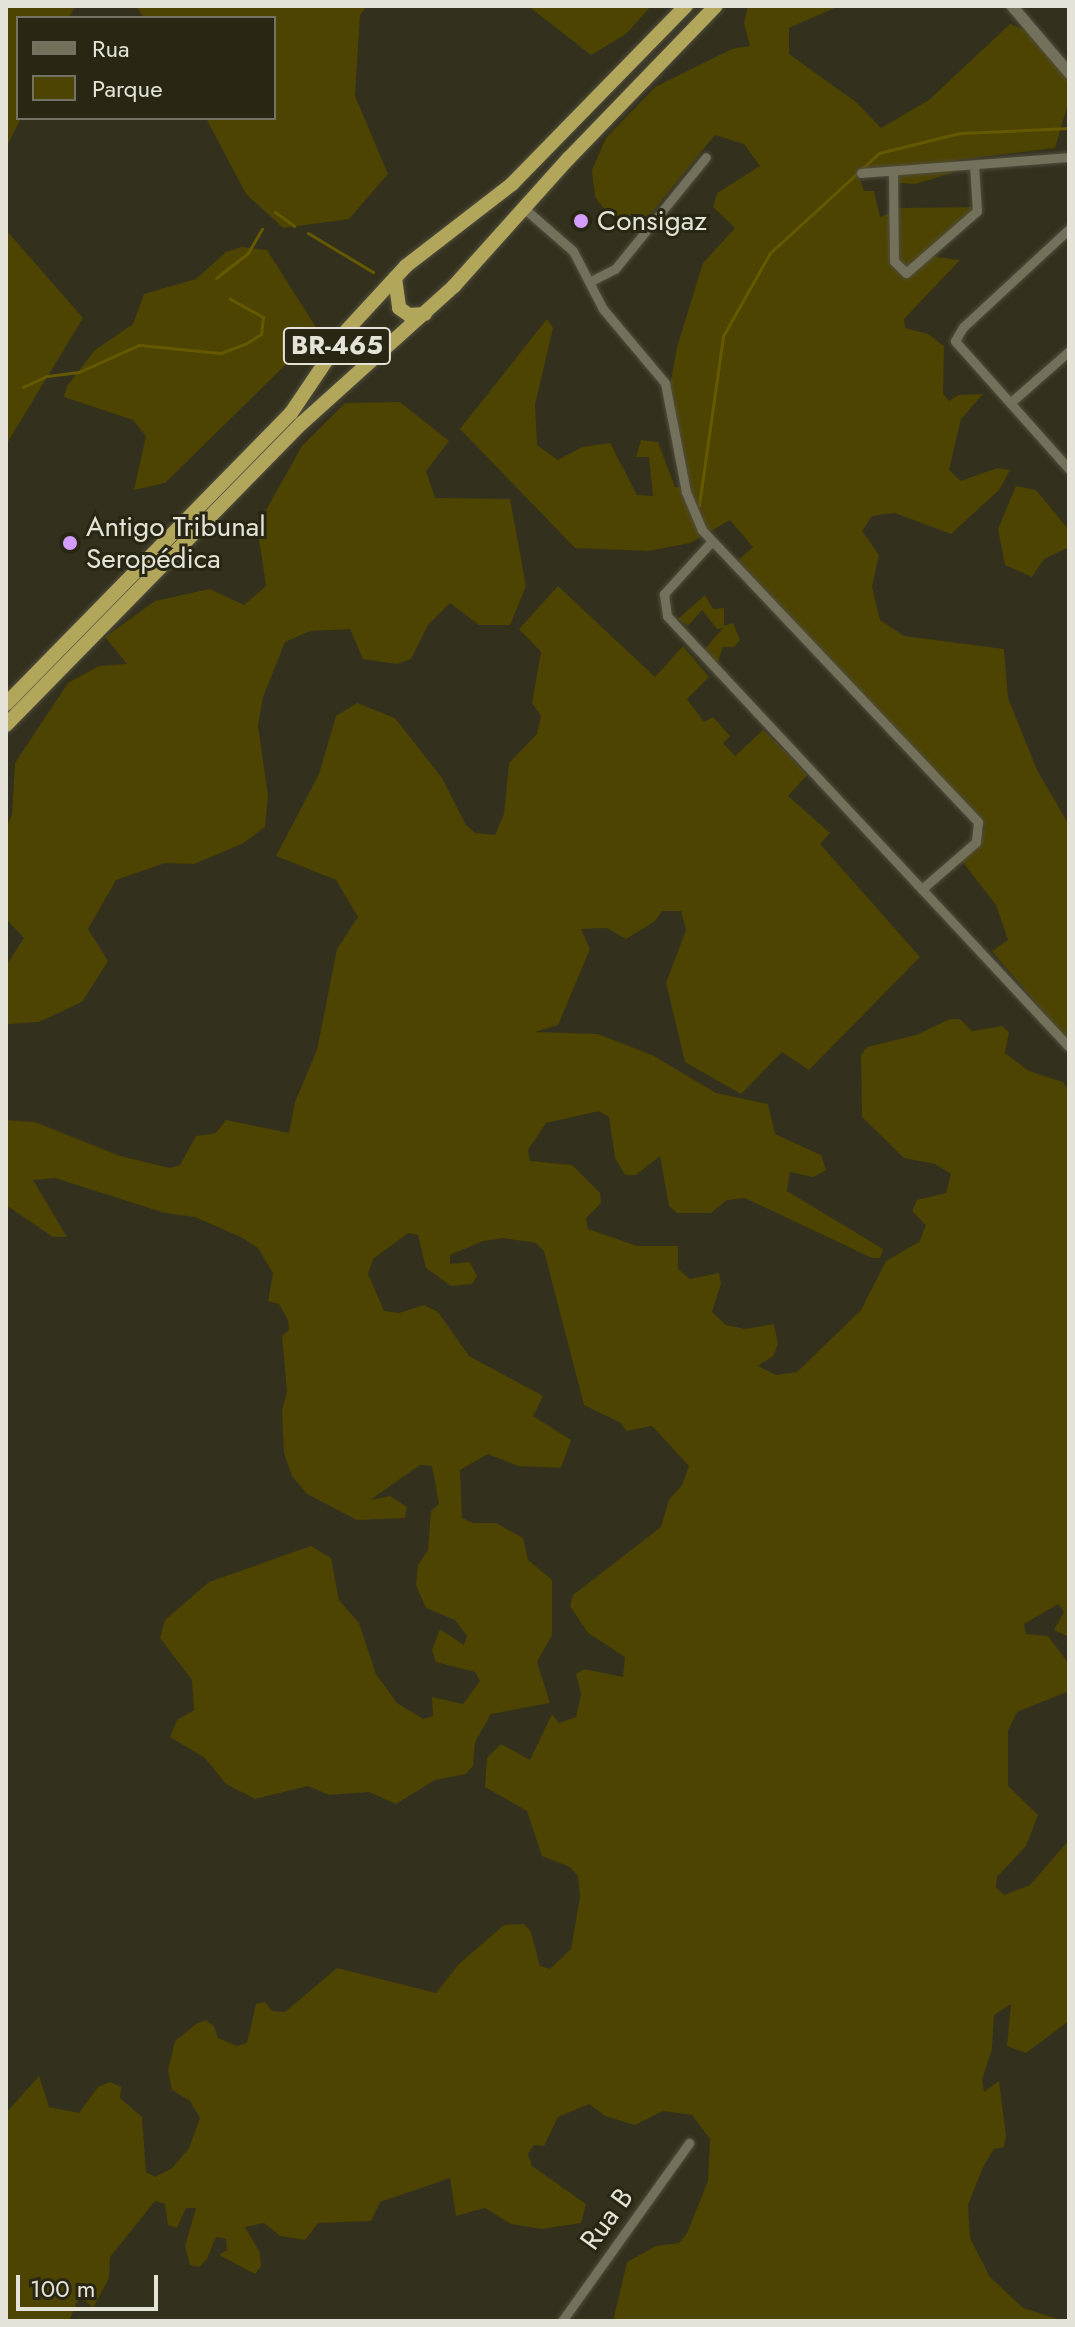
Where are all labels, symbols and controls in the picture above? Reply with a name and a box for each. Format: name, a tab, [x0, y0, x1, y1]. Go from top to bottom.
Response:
legend	[16, 16, 276, 120]
text: Rua	[92, 31, 130, 66]
text: Parque	[92, 71, 163, 106]
place label: Consigaz	[597, 204, 707, 238]
marker: Consigaz	[572, 212, 590, 230]
road number: BR-465	[281, 324, 393, 368]
place label: Antigo Tribunal Seropédica	[86, 510, 266, 576]
marker: Antigo Tribunal Seropédica	[61, 534, 79, 552]
street label: Rua B	[573, 2182, 641, 2256]
scale bar	[20, 2259, 162, 2309]
text: 100 m	[30, 2271, 96, 2306]

